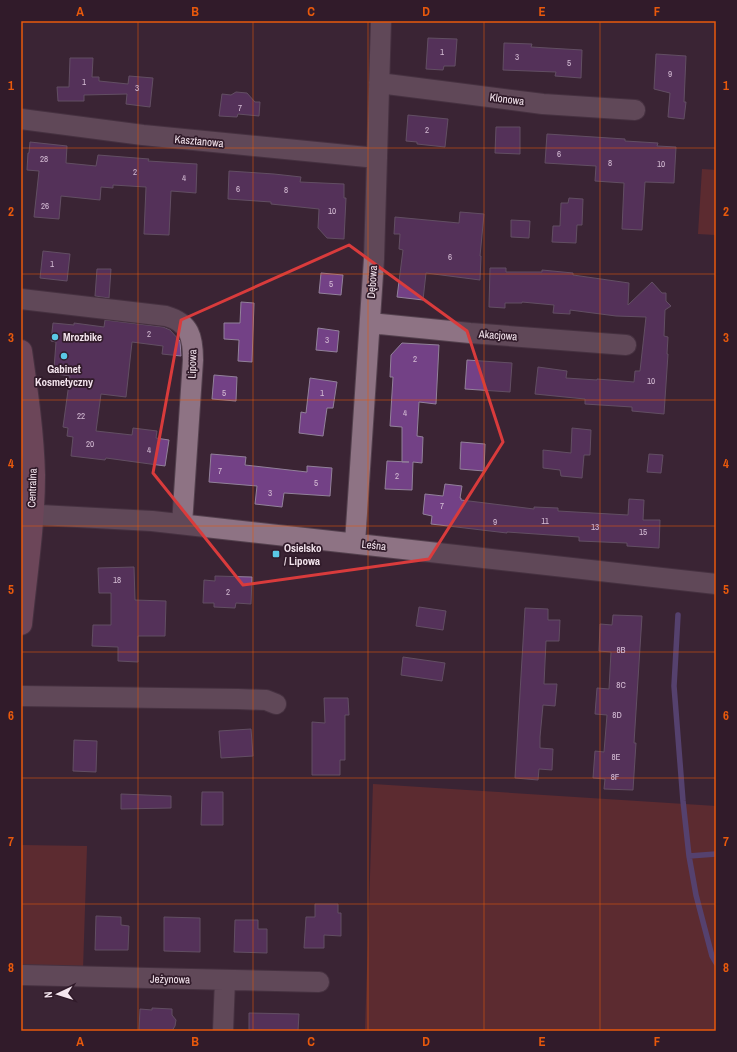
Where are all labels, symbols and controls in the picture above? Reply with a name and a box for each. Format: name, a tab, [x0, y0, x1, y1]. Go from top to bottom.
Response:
text: A	[76, 3, 84, 20]
text: B	[191, 3, 199, 20]
text: C	[307, 3, 315, 20]
text: D	[422, 3, 430, 20]
text: E	[538, 3, 546, 20]
text: F	[654, 3, 661, 20]
house number: 1	[440, 46, 444, 58]
house number: 3	[515, 51, 519, 63]
house number: 5	[567, 57, 571, 69]
house number: 9	[668, 68, 672, 80]
house number: 1	[82, 76, 86, 88]
text: 1	[8, 77, 14, 94]
text: 1	[723, 77, 729, 94]
house number: 3	[135, 82, 139, 94]
street label: Klonowa	[489, 90, 525, 108]
house number: 7	[238, 102, 242, 114]
house number: 2	[425, 124, 429, 136]
street label: Kasztanowa	[174, 132, 224, 150]
house number: 6	[557, 148, 561, 160]
house number: 28	[40, 153, 48, 165]
house number: 8	[608, 157, 612, 169]
house number: 10	[657, 158, 665, 170]
house number: 2	[133, 166, 137, 178]
house number: 4	[182, 172, 186, 184]
house number: 6	[236, 183, 240, 195]
house number: 8	[284, 184, 288, 196]
house number: 26	[41, 200, 49, 212]
text: 2	[8, 203, 14, 220]
text: 2	[723, 203, 729, 220]
house number: 10	[328, 205, 336, 217]
house number: 6	[448, 251, 452, 263]
house number: 1	[50, 258, 54, 270]
street label: Dębowa	[364, 265, 380, 299]
house number: 5	[329, 278, 333, 290]
street label: Akacjowa	[477, 327, 518, 343]
house number: 2	[147, 328, 151, 340]
text: 3	[8, 329, 14, 346]
text: 3	[723, 329, 729, 346]
place label: Mrozbike	[63, 330, 102, 344]
marker: Mrozbike	[50, 332, 60, 342]
house number: 3	[325, 334, 329, 346]
street label: Lipowa	[184, 349, 200, 379]
marker: Gabinet Kosmetyczny	[59, 351, 69, 361]
house number: 2	[413, 353, 417, 365]
place label: Gabinet Kosmetyczny	[35, 362, 93, 389]
house number: 10	[647, 375, 655, 387]
house number: 5	[222, 387, 226, 399]
house number: 1	[320, 387, 324, 399]
house number: 4	[403, 407, 407, 419]
house number: 22	[77, 410, 85, 422]
house number: 20	[86, 438, 94, 450]
house number: 4	[147, 444, 151, 456]
text: 4	[8, 455, 14, 472]
text: 4	[723, 455, 729, 472]
house number: 7	[218, 465, 222, 477]
street label: Centralna	[24, 468, 40, 508]
house number: 2	[395, 470, 399, 482]
house number: 5	[314, 477, 318, 489]
house number: 3	[268, 487, 272, 499]
house number: 7	[440, 500, 444, 512]
house number: 11	[541, 515, 549, 527]
house number: 9	[493, 516, 497, 528]
house number: 13	[591, 521, 599, 533]
house number: 15	[639, 526, 647, 538]
street label: Leśna	[361, 537, 387, 553]
place label: Osielsko / Lipowa	[284, 541, 322, 568]
marker: Osielsko / Lipowa	[271, 549, 281, 559]
house number: 18	[113, 574, 121, 586]
text: 5	[8, 581, 14, 598]
text: 5	[723, 581, 729, 598]
house number: 2	[226, 586, 230, 598]
house number: 8B	[616, 644, 626, 656]
house number: 8C	[616, 679, 626, 691]
text: 6	[8, 707, 14, 724]
text: 6	[723, 707, 729, 724]
house number: 8D	[612, 709, 622, 721]
house number: 8E	[611, 751, 621, 763]
house number: 8F	[611, 771, 620, 783]
text: 7	[8, 833, 14, 850]
text: 7	[723, 833, 729, 850]
text: 8	[8, 959, 14, 976]
text: 8	[723, 959, 729, 976]
street label: Jeżynowa	[150, 972, 190, 986]
north arrow	[38, 974, 78, 1014]
text: N	[41, 991, 55, 998]
text: A	[76, 1033, 84, 1050]
text: B	[191, 1033, 199, 1050]
text: C	[307, 1033, 315, 1050]
text: D	[422, 1033, 430, 1050]
text: E	[538, 1033, 546, 1050]
text: F	[654, 1033, 661, 1050]

